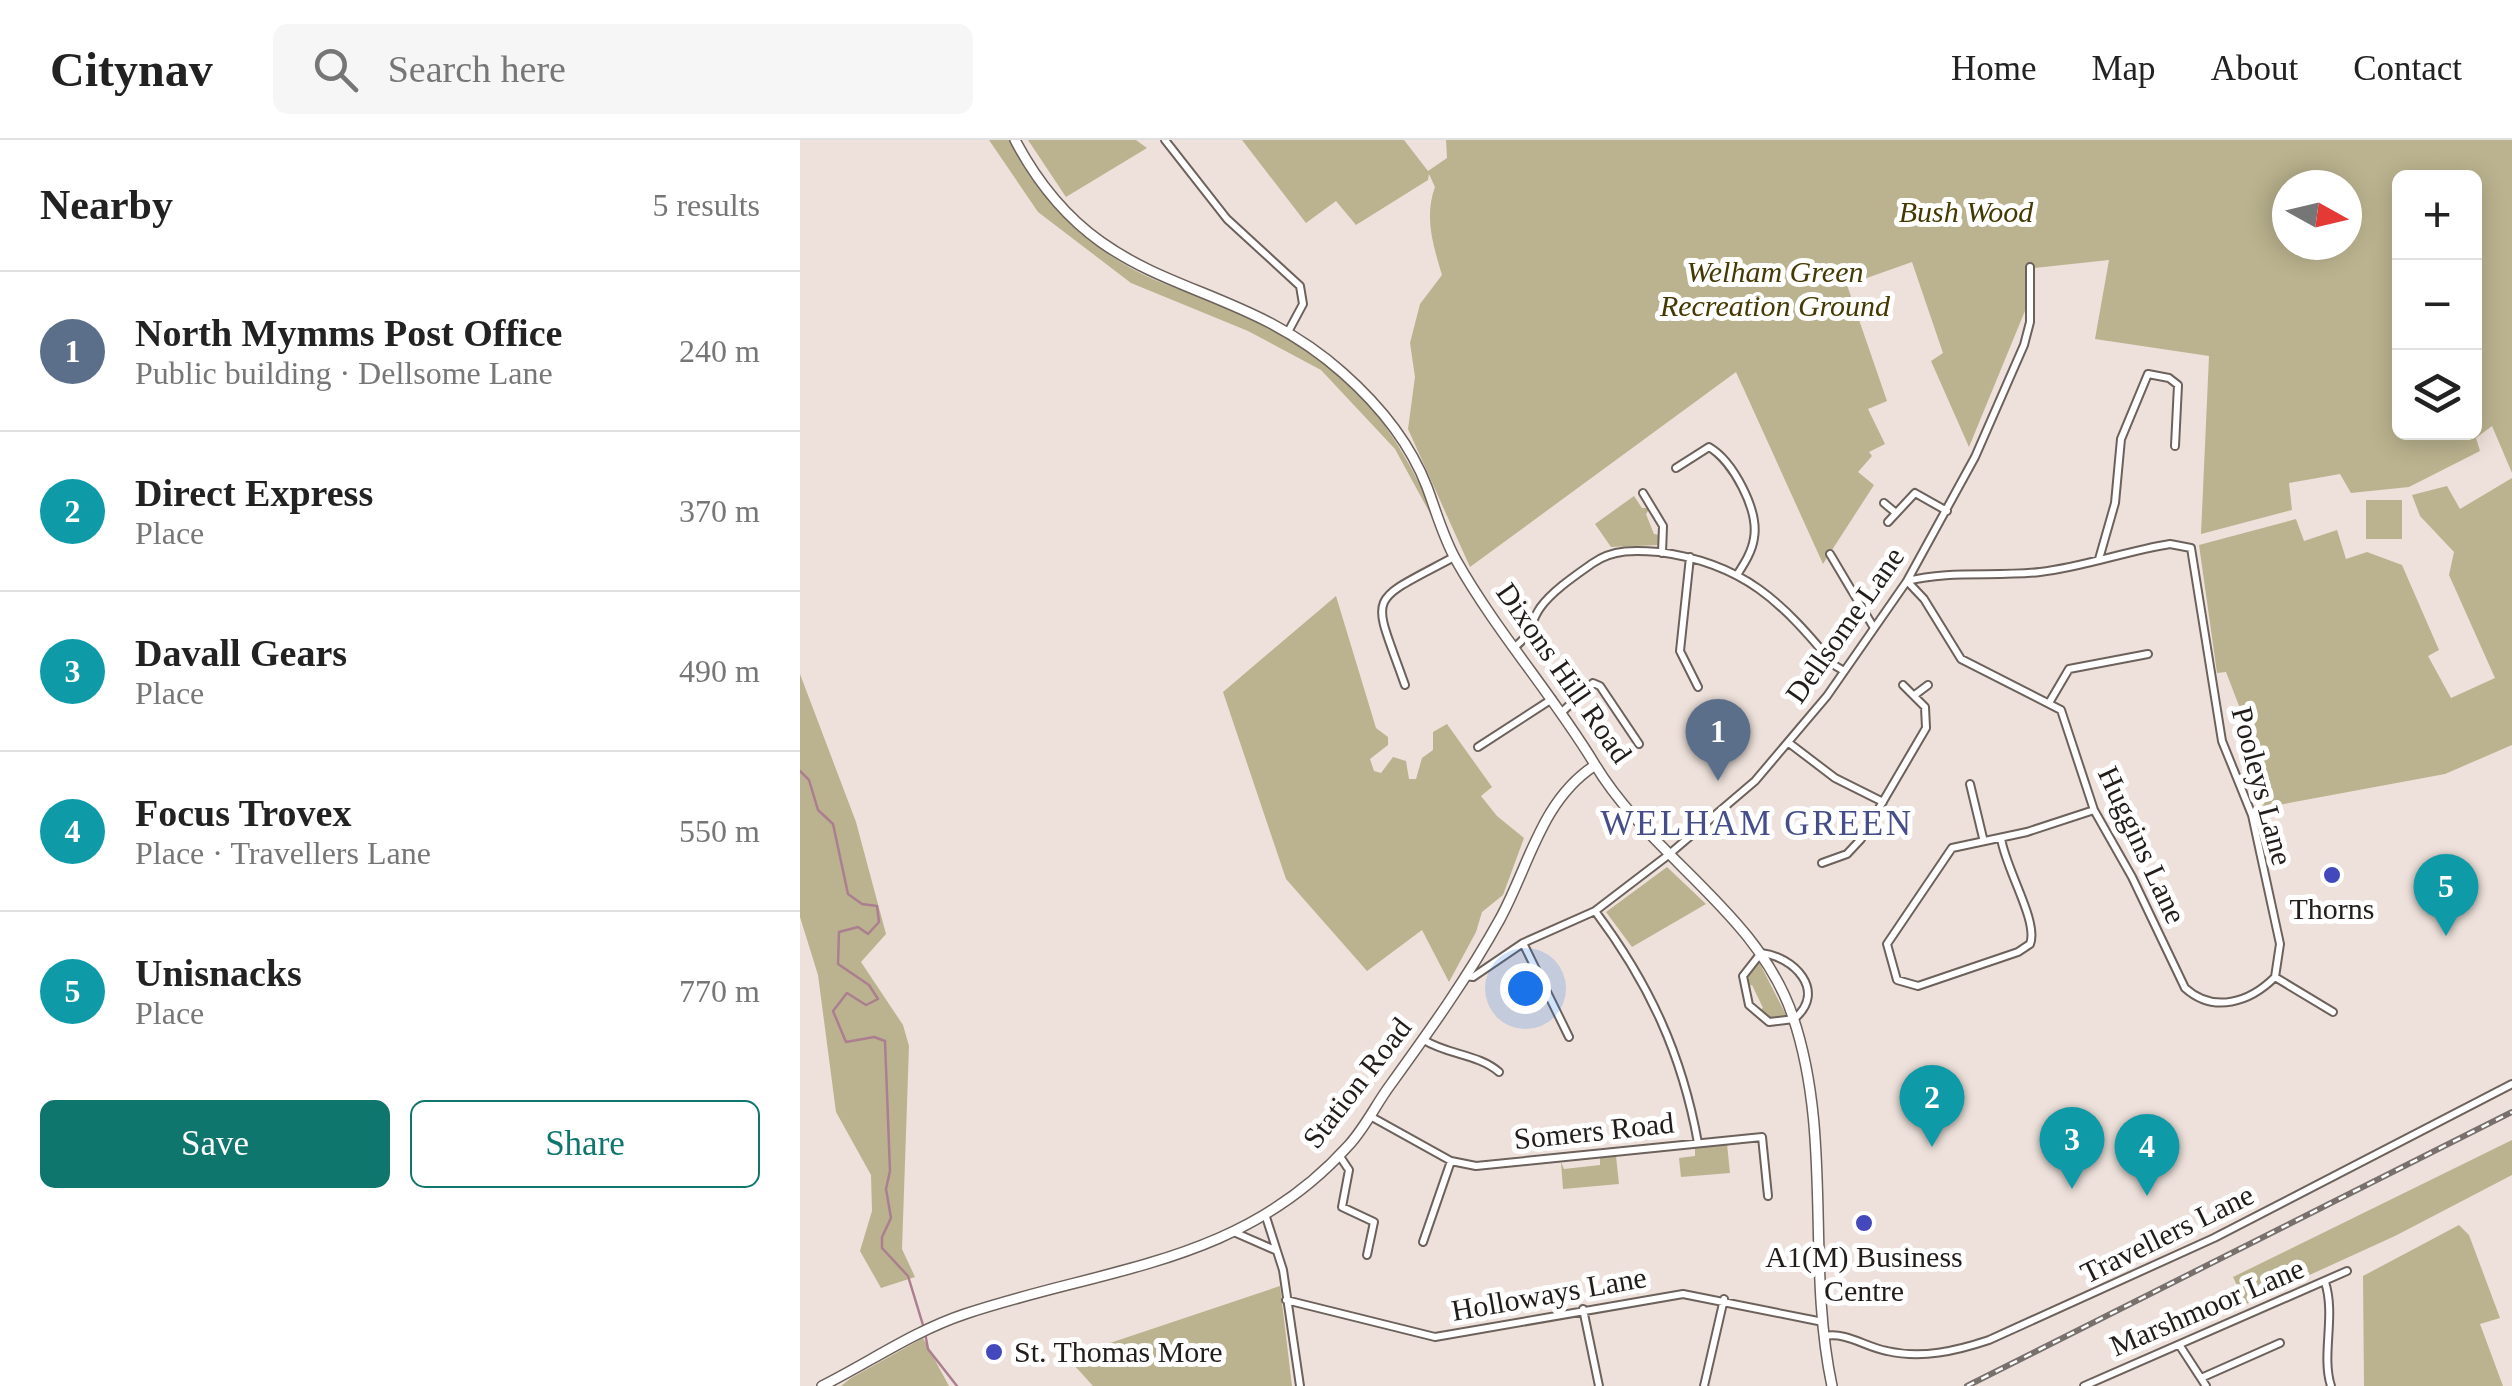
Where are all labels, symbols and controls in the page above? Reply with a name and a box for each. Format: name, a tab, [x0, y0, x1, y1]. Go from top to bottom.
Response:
search box	[273, 24, 973, 114]
icon: search	[308, 42, 363, 97]
text: Citynav	[50, 43, 213, 96]
text: Search here	[388, 48, 566, 90]
text: Home	[1951, 49, 2036, 88]
text: Map	[2091, 49, 2156, 88]
text: About	[2211, 49, 2298, 88]
text: Contact	[2353, 49, 2462, 88]
north arrow	[2272, 170, 2362, 260]
map controls	[2392, 170, 2482, 440]
button: +	[2392, 170, 2482, 260]
text: Nearby	[40, 182, 173, 228]
text: 5 results	[652, 187, 760, 223]
park label: Bush Wood	[1899, 195, 2034, 228]
park label: Welham Green Recreation Ground	[1659, 255, 1891, 322]
button: −	[2392, 260, 2482, 350]
text: North Mymms Post Office	[135, 312, 562, 354]
text: 1	[65, 333, 81, 369]
text: 240 m	[679, 333, 760, 369]
button: layers	[2392, 350, 2482, 440]
text: Public building · Dellsome Lane	[135, 355, 553, 391]
text: Direct Express	[135, 472, 373, 514]
text: 2	[65, 493, 81, 529]
text: 370 m	[679, 493, 760, 529]
text: Place	[135, 515, 204, 551]
street label: Dellsome Lane	[1779, 541, 1910, 709]
street label: Dixons Hill Road	[1490, 577, 1639, 769]
text: Davall Gears	[135, 632, 347, 674]
text: 3	[65, 653, 81, 689]
text: 490 m	[679, 653, 760, 689]
text: Place	[135, 675, 204, 711]
pin: 1	[1686, 698, 1750, 781]
street label: Pooleys Lane	[2226, 703, 2299, 869]
street label: Huggins Lane	[2092, 761, 2193, 928]
text: Focus Trovex	[135, 792, 351, 834]
district label: WELHAM GREEN	[1601, 804, 1913, 843]
text: 4	[65, 813, 81, 849]
text: 550 m	[679, 813, 760, 849]
text: Place · Travellers Lane	[135, 835, 431, 871]
pin: 5	[2414, 854, 2478, 936]
marker: Thorns	[2321, 864, 2343, 886]
place label: Thorns	[2290, 892, 2375, 925]
text: Unisnacks	[135, 952, 302, 994]
your location	[1500, 963, 1551, 1014]
text: 5	[65, 973, 81, 1009]
text: 770 m	[679, 973, 760, 1009]
text: Place	[135, 995, 204, 1031]
street label: Station Road	[1296, 1011, 1418, 1154]
pin: 2	[1900, 1064, 1964, 1147]
button: Save	[40, 1100, 390, 1188]
button: Share	[410, 1100, 760, 1188]
street label: Somers Road	[1512, 1106, 1676, 1155]
pin: 3	[2040, 1106, 2104, 1189]
pin: 4	[2114, 1114, 2180, 1196]
street label: Travellers Lane	[2075, 1178, 2259, 1290]
marker: A1(M) Business Centre	[1853, 1212, 1875, 1234]
place label: A1(M) Business Centre	[1765, 1240, 1963, 1307]
street label: Marshmoor Lane	[2105, 1251, 2309, 1362]
street label: Holloways Lane	[1449, 1260, 1649, 1327]
place label: St. Thomas More	[1014, 1335, 1223, 1368]
marker: St. Thomas More	[983, 1341, 1005, 1363]

